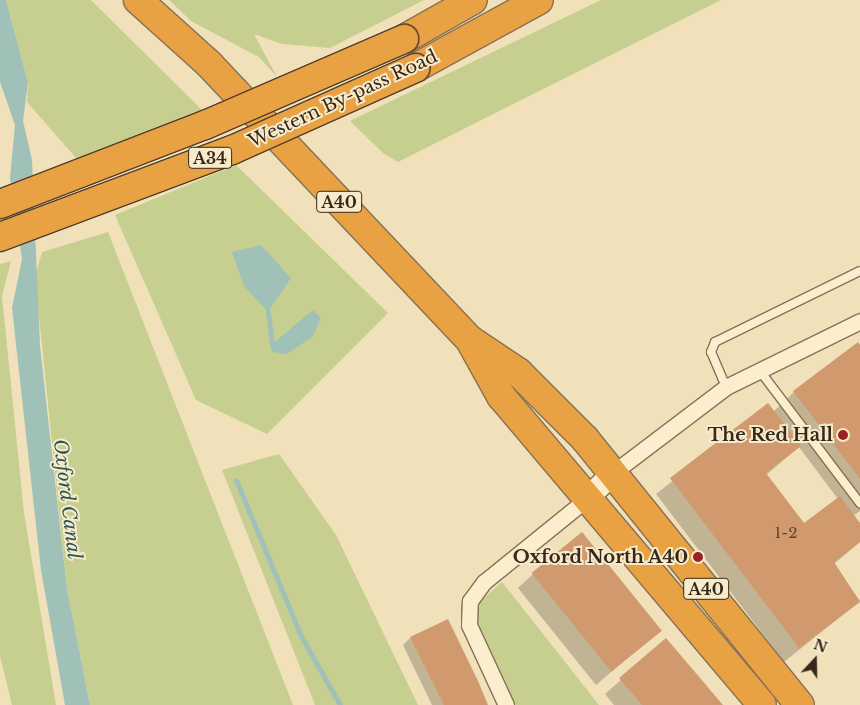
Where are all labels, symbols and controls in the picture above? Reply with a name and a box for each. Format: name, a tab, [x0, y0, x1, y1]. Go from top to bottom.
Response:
street label: Western By-pass Road	[245, 46, 441, 152]
road number: A34	[188, 144, 232, 172]
road number: A40	[315, 188, 363, 216]
place label: The Red Hall	[707, 424, 833, 446]
marker: The Red Hall	[837, 429, 849, 441]
water label: Oxford Canal	[48, 438, 86, 560]
house number: 1-2	[775, 524, 797, 542]
place label: Oxford North A40	[512, 546, 688, 568]
marker: Oxford North A40	[692, 551, 704, 563]
road number: A40	[682, 576, 730, 602]
north arrow	[790, 635, 840, 685]
text: N	[811, 635, 830, 657]

